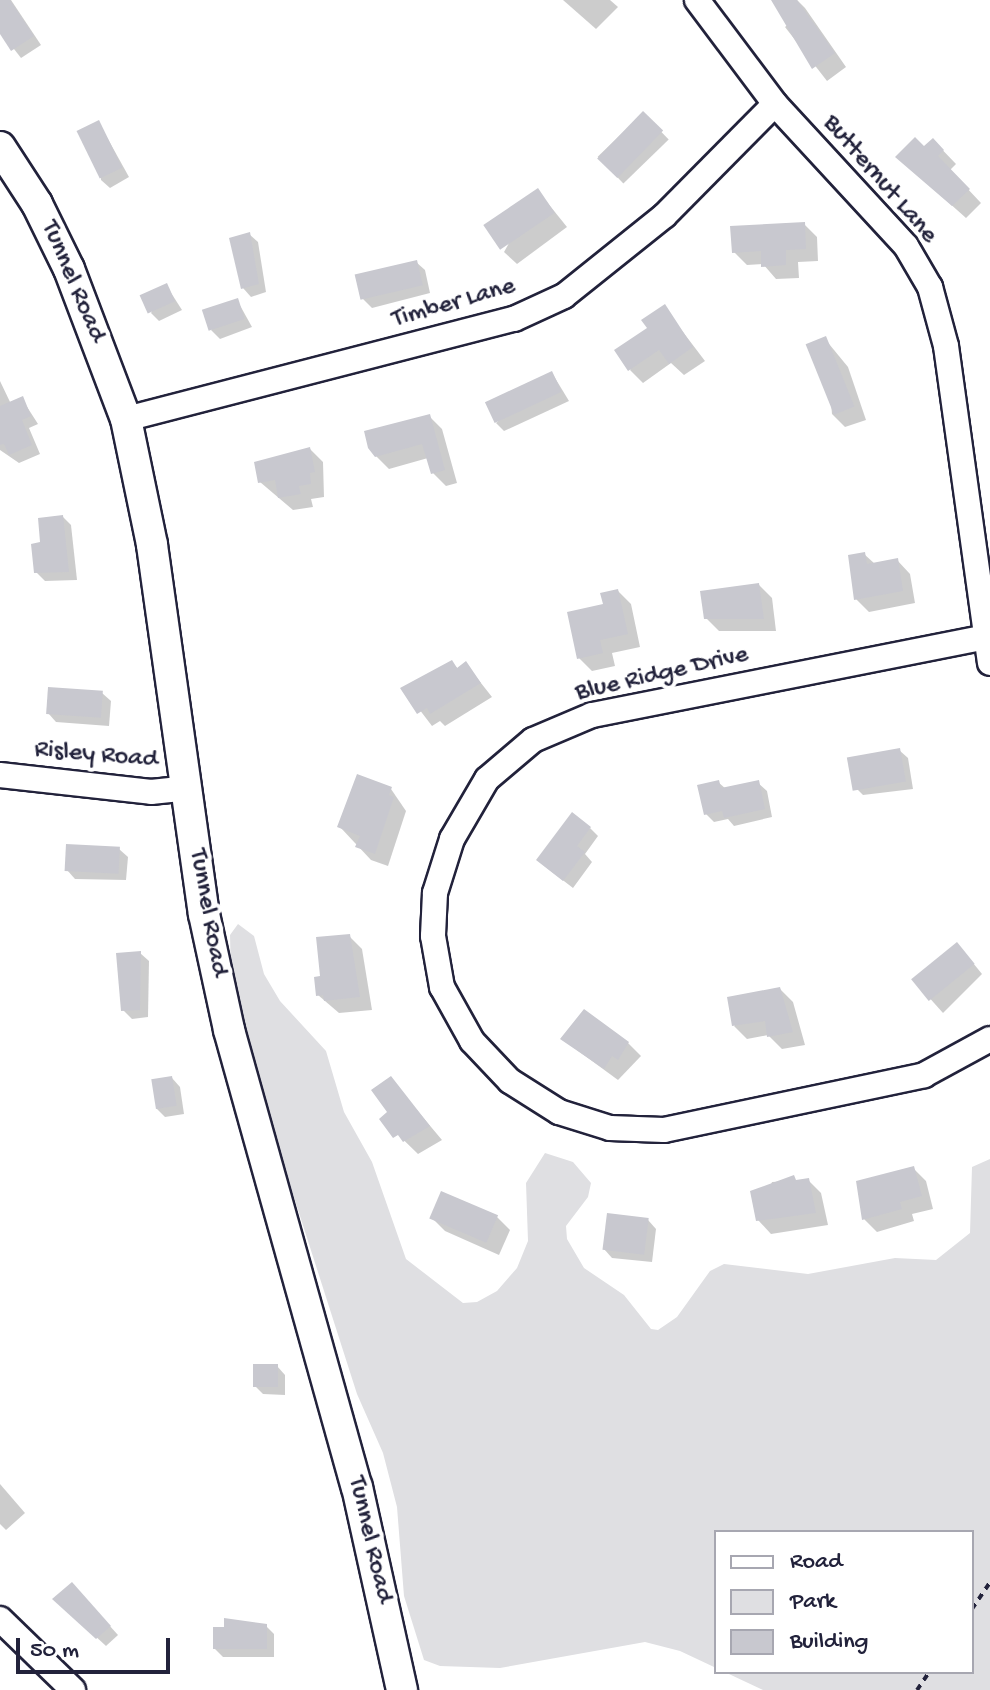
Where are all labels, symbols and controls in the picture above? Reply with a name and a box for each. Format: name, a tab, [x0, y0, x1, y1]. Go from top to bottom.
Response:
street label: Butternut Lane	[815, 109, 943, 251]
street label: Tunnel Road	[32, 217, 112, 347]
street label: Timber Lane	[389, 272, 519, 336]
street label: Blue Ridge Drive	[573, 640, 751, 710]
street label: Risley Road	[33, 735, 159, 777]
street label: Tunnel Road	[180, 847, 234, 979]
street label: Tunnel Road	[339, 1474, 399, 1606]
legend	[714, 1530, 974, 1674]
text: Road	[790, 1548, 842, 1577]
text: Park	[790, 1588, 836, 1617]
scale bar	[20, 1622, 174, 1672]
text: Building	[790, 1628, 868, 1657]
text: 50 m	[30, 1637, 79, 1666]

